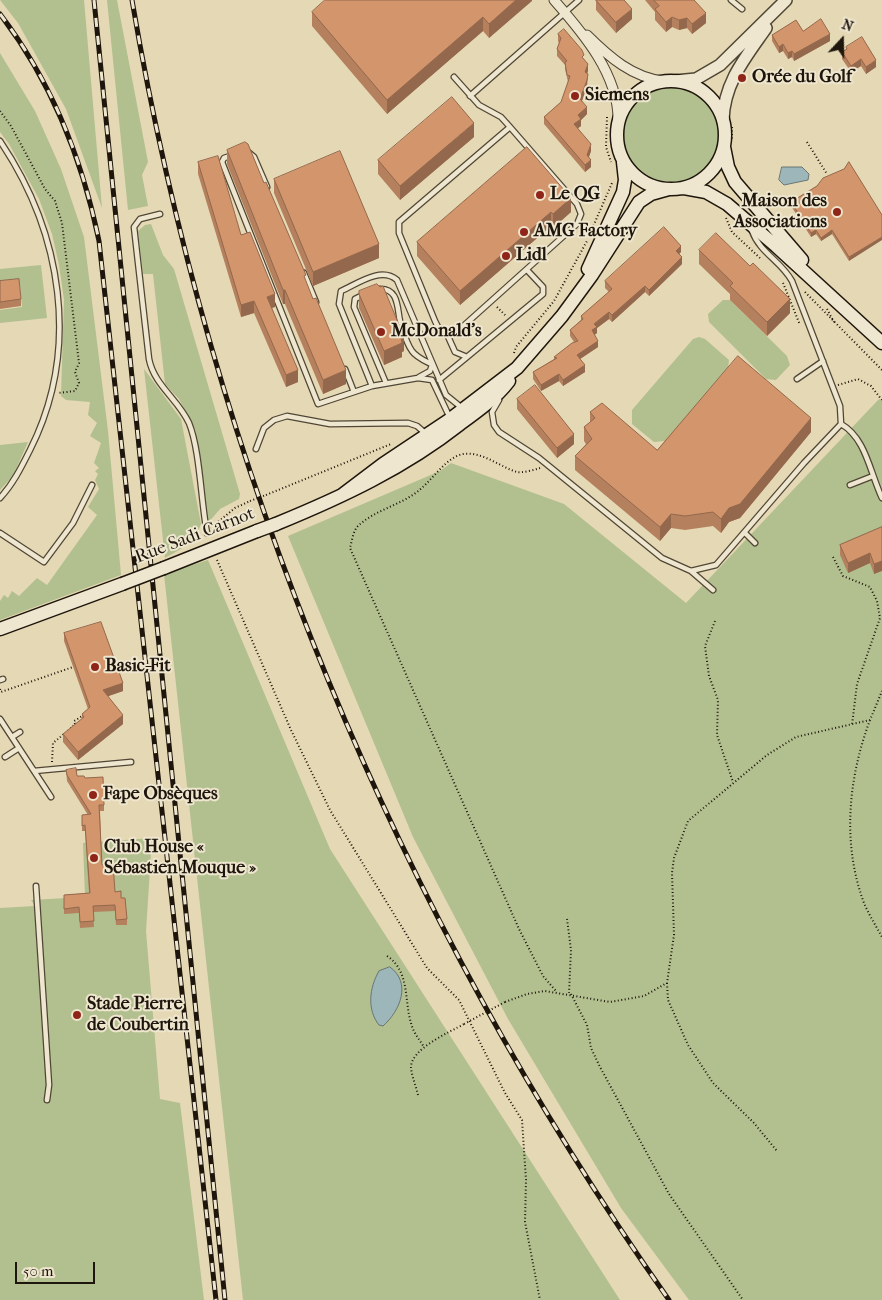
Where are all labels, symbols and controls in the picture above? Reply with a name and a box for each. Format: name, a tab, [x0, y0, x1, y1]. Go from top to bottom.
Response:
north arrow	[817, 15, 867, 65]
text: N	[840, 16, 856, 35]
place label: Orée du Golf	[752, 67, 852, 89]
marker: Orée du Golf	[736, 72, 748, 84]
place label: Siemens	[585, 85, 649, 107]
marker: Siemens	[569, 90, 581, 102]
place label: Le QG	[550, 184, 600, 206]
marker: Le QG	[534, 189, 546, 201]
place label: Maison des Associations	[734, 191, 827, 233]
marker: Maison des Associations	[831, 206, 843, 218]
place label: AMG Factory	[534, 221, 637, 243]
marker: AMG Factory	[518, 226, 530, 238]
place label: Lidl	[516, 245, 547, 267]
marker: Lidl	[500, 250, 512, 262]
place label: McDonald's	[391, 321, 482, 343]
marker: McDonald's	[375, 326, 387, 338]
street label: Rue Sadi Carnot	[132, 503, 258, 569]
place label: Basic-Fit	[105, 656, 171, 678]
marker: Basic-Fit	[89, 661, 101, 673]
place label: Fape Obsèques	[103, 784, 218, 806]
marker: Fape Obsèques	[87, 789, 99, 801]
place label: Club House « Sébastien Mouque »	[104, 837, 256, 880]
marker: Club House « Sébastien Mouque »	[88, 852, 100, 864]
place label: Stade Pierre de Coubertin	[87, 994, 189, 1036]
marker: Stade Pierre de Coubertin	[71, 1009, 83, 1021]
scale bar	[18, 1252, 98, 1284]
text: 50 m	[23, 1262, 53, 1280]

